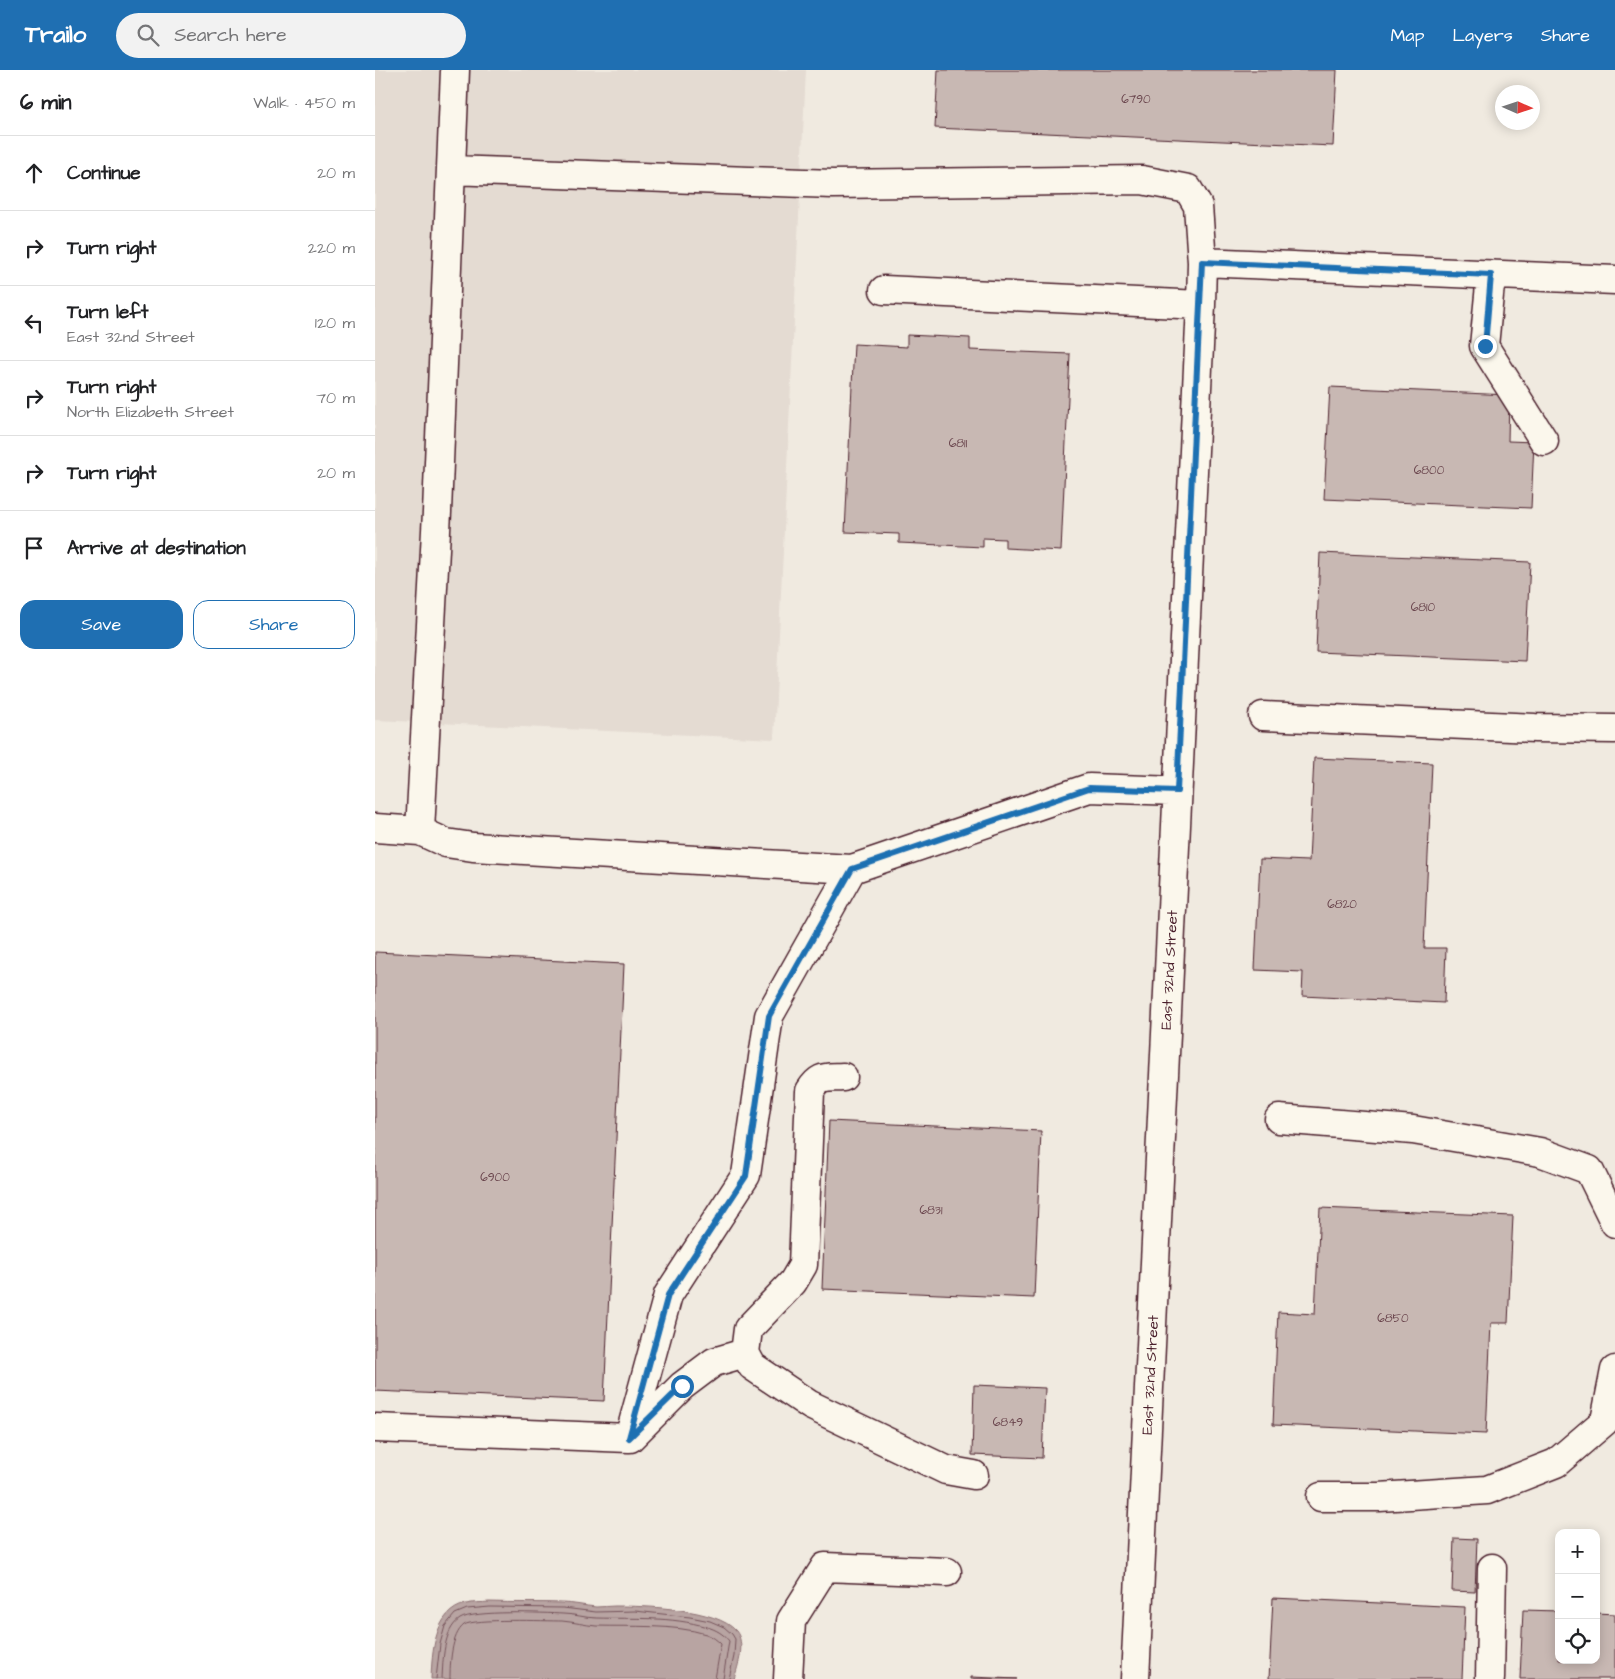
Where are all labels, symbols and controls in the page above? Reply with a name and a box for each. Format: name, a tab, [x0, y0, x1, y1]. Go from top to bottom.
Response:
search box	[116, 13, 466, 58]
text: Trailo	[25, 18, 86, 52]
icon: search	[134, 21, 162, 49]
text: Search here	[174, 22, 286, 49]
text: Map	[1390, 23, 1424, 48]
text: Layers	[1452, 23, 1513, 48]
text: Share	[1541, 23, 1590, 48]
north arrow	[1495, 85, 1540, 130]
text: 6 min	[20, 88, 72, 117]
house number: 6790	[1121, 91, 1151, 108]
text: Walk · 450 m	[253, 92, 355, 114]
icon: ahead	[20, 159, 48, 187]
text: Continue	[67, 160, 141, 187]
text: 20 m	[317, 162, 355, 184]
icon: right	[20, 234, 48, 262]
text: Turn right	[67, 235, 156, 262]
text: 220 m	[308, 237, 355, 259]
text: Turn left	[67, 299, 148, 326]
icon: left	[20, 309, 48, 337]
text: 120 m	[315, 312, 355, 334]
text: East 32nd Street	[67, 326, 195, 348]
route end	[1474, 335, 1497, 358]
text: Turn right	[67, 374, 156, 401]
icon: right	[20, 384, 48, 412]
text: 70 m	[316, 387, 355, 409]
text: North Elizabeth Street	[67, 401, 234, 423]
house number: 6811	[949, 435, 968, 452]
icon: right	[20, 459, 48, 487]
text: Turn right	[67, 460, 156, 487]
text: 20 m	[317, 462, 355, 484]
house number: 6800	[1414, 462, 1445, 479]
icon: arrive	[20, 534, 48, 562]
text: Arrive at destination	[67, 535, 246, 562]
house number: 6810	[1411, 599, 1436, 616]
button: Save	[20, 600, 183, 649]
button: Share	[193, 600, 355, 649]
house number: 6820	[1327, 896, 1357, 913]
street label: East 32nd Street	[1156, 910, 1183, 1030]
house number: 6900	[480, 1169, 510, 1186]
house number: 6831	[920, 1202, 943, 1219]
house number: 6850	[1377, 1310, 1409, 1327]
street label: East 32nd Street	[1137, 1315, 1164, 1435]
route start	[671, 1375, 694, 1398]
house number: 6849	[993, 1414, 1023, 1431]
map controls	[1555, 1529, 1600, 1664]
button: +	[1555, 1529, 1600, 1574]
button: −	[1555, 1574, 1600, 1619]
button: locate	[1555, 1619, 1600, 1664]

